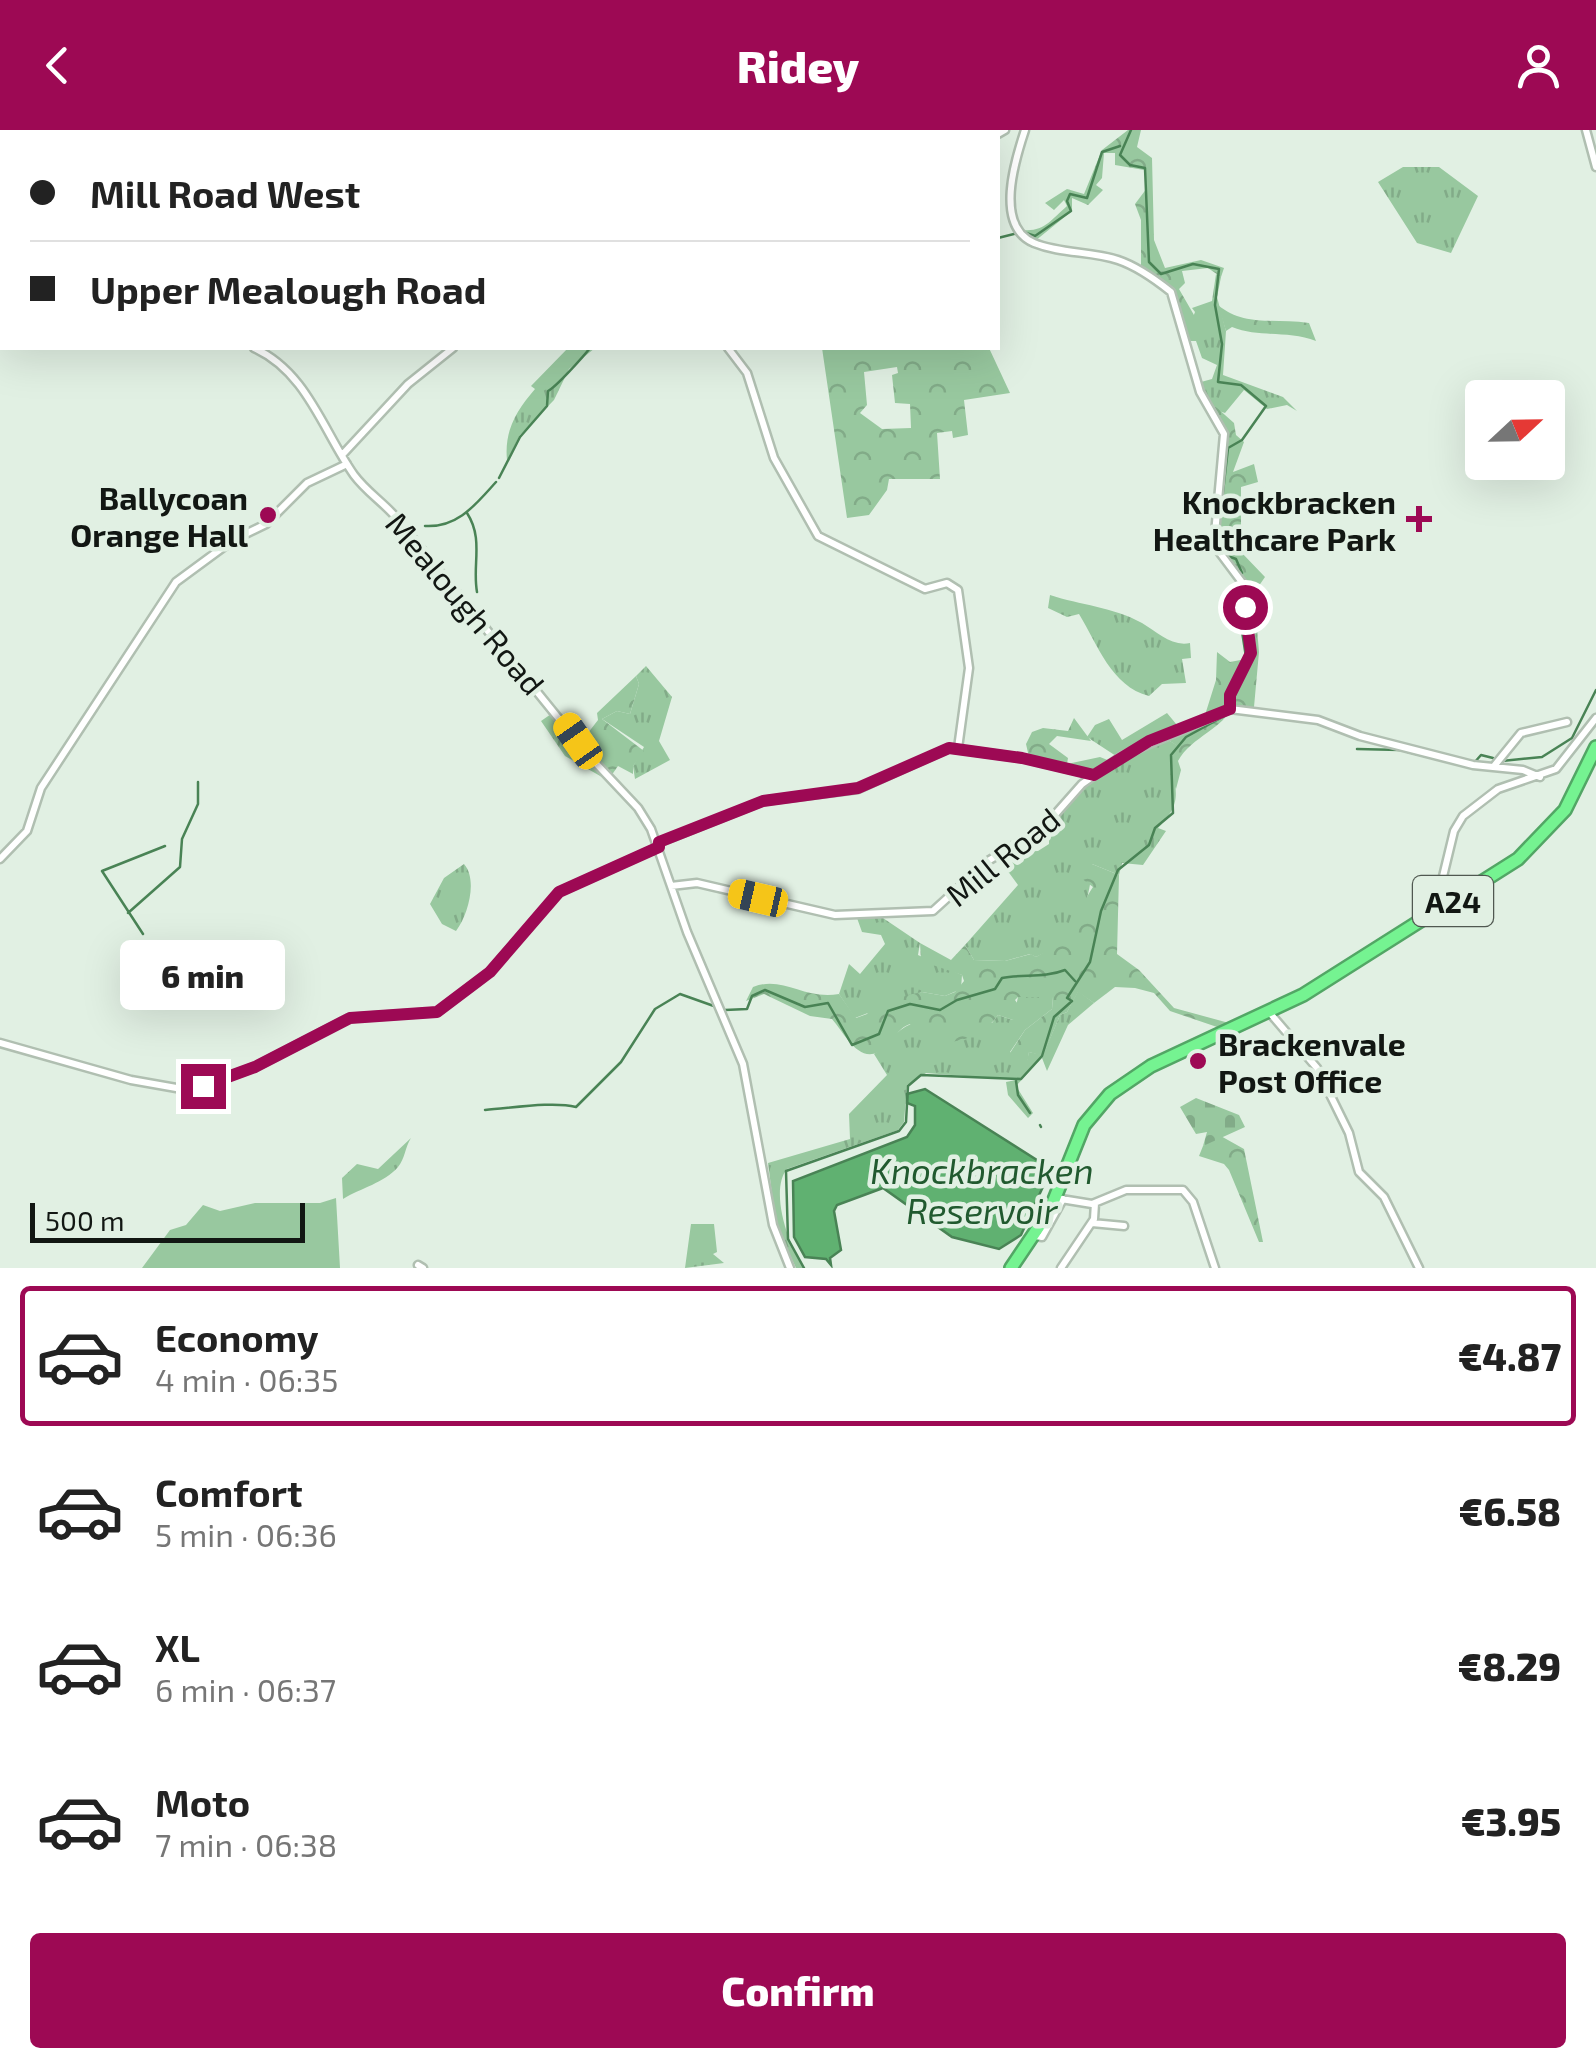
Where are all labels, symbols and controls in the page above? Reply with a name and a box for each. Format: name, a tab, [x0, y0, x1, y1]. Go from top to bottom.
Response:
icon: back	[30, 38, 85, 93]
text: Ridey	[737, 38, 859, 92]
icon: person	[1511, 38, 1566, 93]
text: Mill Road West	[90, 170, 360, 216]
text: Upper Mealough Road	[90, 266, 486, 312]
north arrow	[1465, 380, 1565, 480]
map controls	[1465, 380, 1565, 480]
place label: Ballycoan Orange Hall	[70, 478, 248, 553]
place label: Knockbracken Healthcare Park	[1153, 482, 1396, 557]
marker: Ballycoan Orange Hall	[257, 504, 279, 526]
street label: Mealough Road	[379, 504, 553, 702]
marker: Knockbracken Healthcare Park	[1406, 506, 1432, 532]
route start	[1223, 585, 1268, 630]
car	[549, 708, 607, 774]
street label: Mill Road	[938, 799, 1066, 913]
road number: A24	[1413, 876, 1493, 926]
car	[725, 877, 791, 919]
callout: 6 min	[120, 941, 286, 1011]
text: 6 min	[161, 956, 244, 994]
place label: Brackenvale Post Office	[1218, 1024, 1406, 1099]
marker: Brackenvale Post Office	[1187, 1050, 1209, 1072]
route end	[181, 1064, 226, 1109]
water label: Knockbracken Reservoir	[870, 1149, 1094, 1231]
scale bar	[30, 1198, 305, 1242]
text: 500 m	[45, 1203, 125, 1237]
icon: car	[35, 1311, 125, 1401]
text: Economy	[155, 1314, 319, 1360]
text: €4.87	[1458, 1333, 1561, 1379]
text: 4 min · 06:35	[155, 1360, 338, 1398]
icon: car	[35, 1466, 125, 1556]
text: Comfort	[155, 1469, 303, 1515]
text: €6.58	[1459, 1488, 1561, 1534]
text: 5 min · 06:36	[155, 1515, 337, 1553]
icon: car	[35, 1621, 125, 1711]
text: XL	[155, 1624, 200, 1670]
text: €8.29	[1458, 1643, 1561, 1689]
text: 6 min · 06:37	[155, 1670, 336, 1708]
icon: car	[35, 1776, 125, 1866]
text: Moto	[155, 1779, 250, 1825]
text: €3.95	[1461, 1798, 1561, 1844]
text: 7 min · 06:38	[155, 1825, 337, 1863]
button: Confirm	[30, 1933, 1566, 2048]

